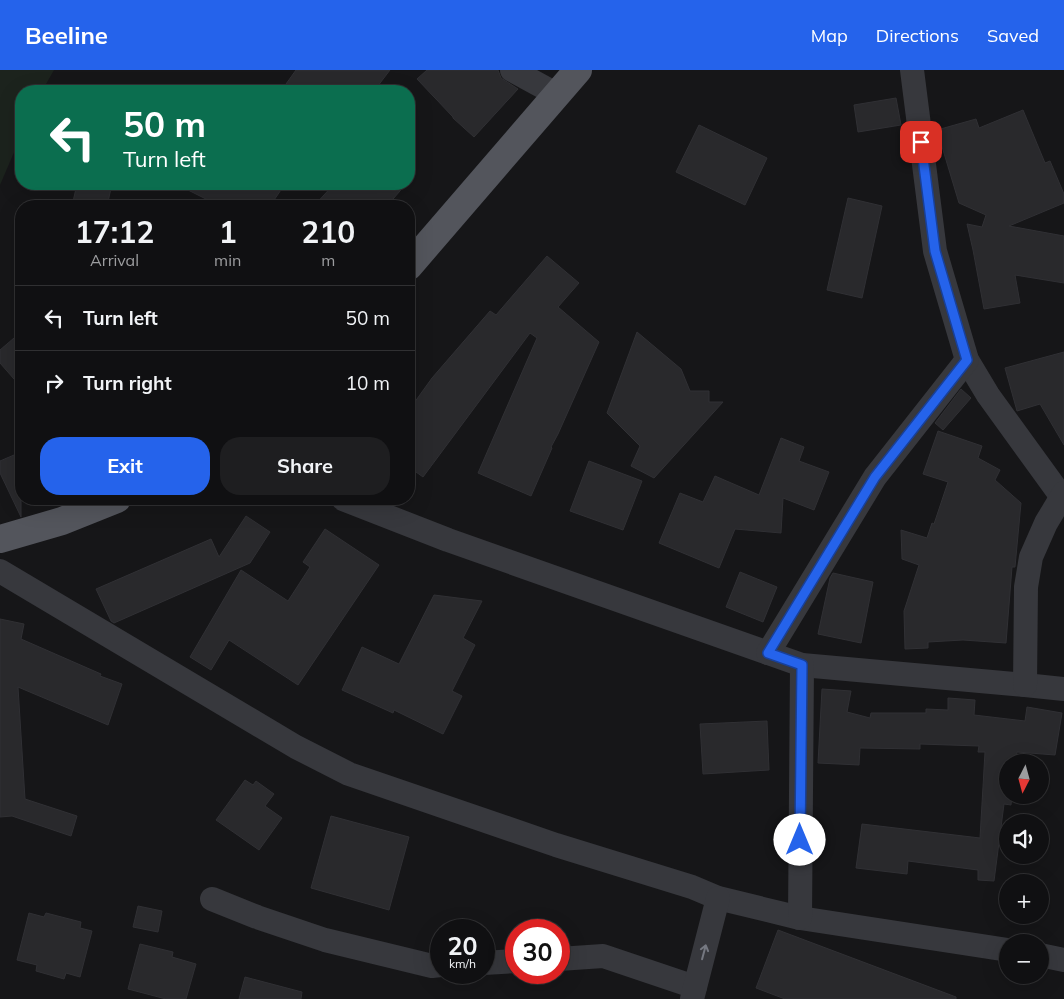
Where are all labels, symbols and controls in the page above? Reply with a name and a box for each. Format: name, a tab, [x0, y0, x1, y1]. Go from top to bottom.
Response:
text: Beeline	[25, 20, 108, 50]
text: Map	[811, 24, 848, 47]
text: Directions	[876, 24, 959, 47]
text: Saved	[987, 24, 1039, 47]
text: 50 m	[123, 102, 206, 146]
icon: left	[40, 105, 105, 170]
pin	[900, 121, 942, 163]
icon: arrive	[907, 128, 935, 156]
text: Turn left	[123, 145, 206, 173]
text: 17:12	[75, 213, 154, 251]
text: 1	[219, 213, 237, 251]
text: 210	[301, 213, 355, 251]
text: Arrival	[90, 250, 139, 270]
text: min	[214, 250, 241, 270]
text: m	[321, 250, 335, 270]
icon: left	[40, 304, 68, 332]
text: Turn left	[83, 306, 158, 330]
text: 50 m	[346, 306, 390, 330]
icon: right	[40, 369, 68, 397]
text: Turn right	[83, 371, 172, 395]
text: 10 m	[346, 371, 390, 395]
button: Exit	[40, 437, 210, 495]
button: Share	[220, 437, 390, 495]
north arrow	[999, 754, 1049, 804]
map controls	[999, 754, 1049, 984]
position arrow	[773, 813, 825, 865]
button: sound	[999, 814, 1049, 864]
button: +	[999, 874, 1049, 924]
speed limit sign: 30	[505, 919, 570, 984]
text: 20	[447, 930, 478, 961]
button: −	[999, 934, 1049, 984]
one-way arrow	[700, 944, 709, 960]
text: km/h	[449, 956, 476, 971]

